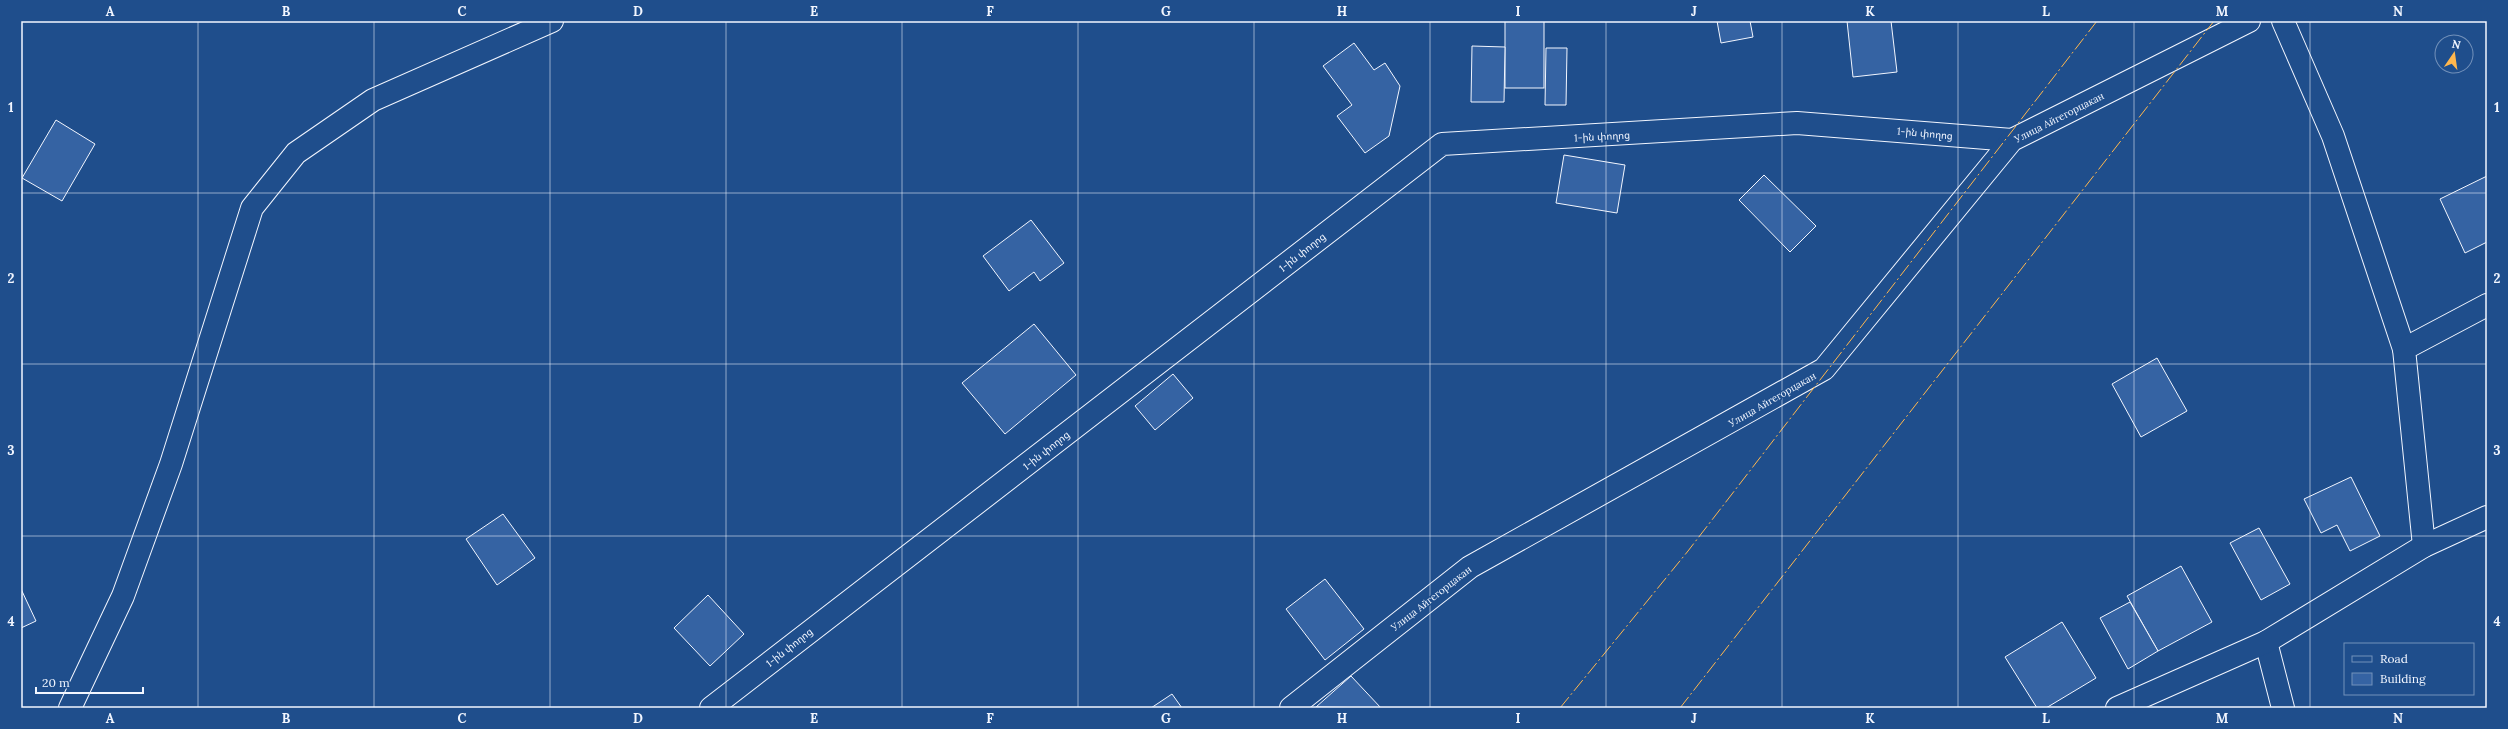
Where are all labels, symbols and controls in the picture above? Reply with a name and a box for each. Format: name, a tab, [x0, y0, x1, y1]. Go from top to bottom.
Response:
text: A	[106, 3, 115, 20]
text: B	[282, 3, 291, 20]
text: C	[458, 3, 467, 20]
text: D	[633, 3, 643, 20]
text: E	[810, 3, 818, 20]
text: F	[986, 3, 994, 20]
text: G	[1161, 3, 1171, 20]
text: H	[1337, 3, 1347, 20]
text: I	[1515, 3, 1521, 20]
text: J	[1691, 3, 1697, 20]
text: K	[1865, 3, 1875, 20]
text: L	[2042, 3, 2050, 20]
text: M	[2216, 3, 2229, 20]
text: N	[2393, 3, 2403, 20]
north arrow	[2434, 34, 2474, 74]
text: N	[2451, 36, 2462, 52]
street label: Улица Айгегорцакан	[2011, 89, 2106, 146]
text: 1	[8, 99, 14, 116]
text: 1	[2494, 99, 2500, 116]
street label: 1-ին փողոց	[1897, 125, 1953, 142]
street label: 1-ին փողոց	[1574, 129, 1630, 144]
street label: 1-ին փողոց	[1276, 230, 1328, 275]
text: 2	[8, 270, 15, 287]
text: 2	[2494, 270, 2501, 287]
street label: Улица Айгегорцакан	[1725, 369, 1818, 430]
street label: 1-ին փողոց	[1020, 428, 1072, 473]
text: 3	[7, 442, 15, 459]
text: 3	[2493, 442, 2501, 459]
street label: Улица Айгегорцакан	[1388, 563, 1474, 635]
text: 4	[7, 613, 15, 630]
text: 4	[2493, 613, 2501, 630]
street label: 1-ին փողոց	[763, 625, 815, 670]
legend	[2344, 643, 2474, 695]
text: Road	[2380, 651, 2408, 666]
scale bar	[36, 669, 143, 695]
text: Building	[2380, 671, 2426, 686]
text: 20 m	[42, 675, 70, 690]
text: A	[106, 710, 115, 727]
text: B	[282, 710, 291, 727]
text: C	[458, 710, 467, 727]
text: D	[633, 710, 643, 727]
text: E	[810, 710, 818, 727]
text: F	[986, 710, 994, 727]
text: G	[1161, 710, 1171, 727]
text: H	[1337, 710, 1347, 727]
text: I	[1515, 710, 1521, 727]
text: J	[1691, 710, 1697, 727]
text: K	[1865, 710, 1875, 727]
text: L	[2042, 710, 2050, 727]
text: M	[2216, 710, 2229, 727]
text: N	[2393, 710, 2403, 727]

